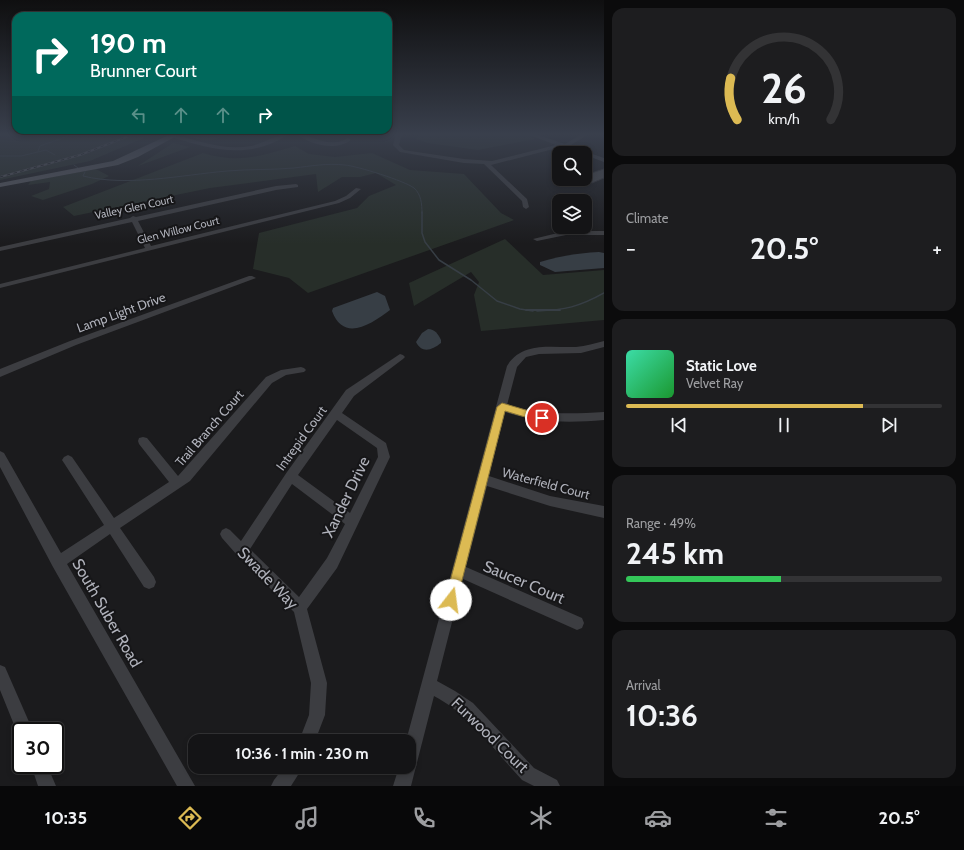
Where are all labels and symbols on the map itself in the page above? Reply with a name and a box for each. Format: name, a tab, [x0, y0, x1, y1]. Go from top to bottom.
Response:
street label: Valley Glen Court	[93, 192, 175, 222]
street label: Glen Willow Court	[136, 213, 221, 247]
street label: Lamp Light Drive	[74, 288, 168, 336]
street label: Trail Branch Court	[171, 386, 247, 470]
pin	[525, 401, 559, 435]
street label: Intrepid Court	[272, 402, 330, 473]
street label: Xander Drive	[318, 453, 374, 541]
street label: Waterfield Court	[500, 464, 592, 503]
street label: Swade Way	[234, 543, 302, 613]
street label: South Suber Road	[68, 555, 146, 671]
street label: Saucer Court	[480, 556, 568, 608]
position arrow	[430, 579, 472, 621]
street label: Furwood Court	[447, 693, 533, 777]
speed limit sign: 30	[12, 722, 64, 774]

